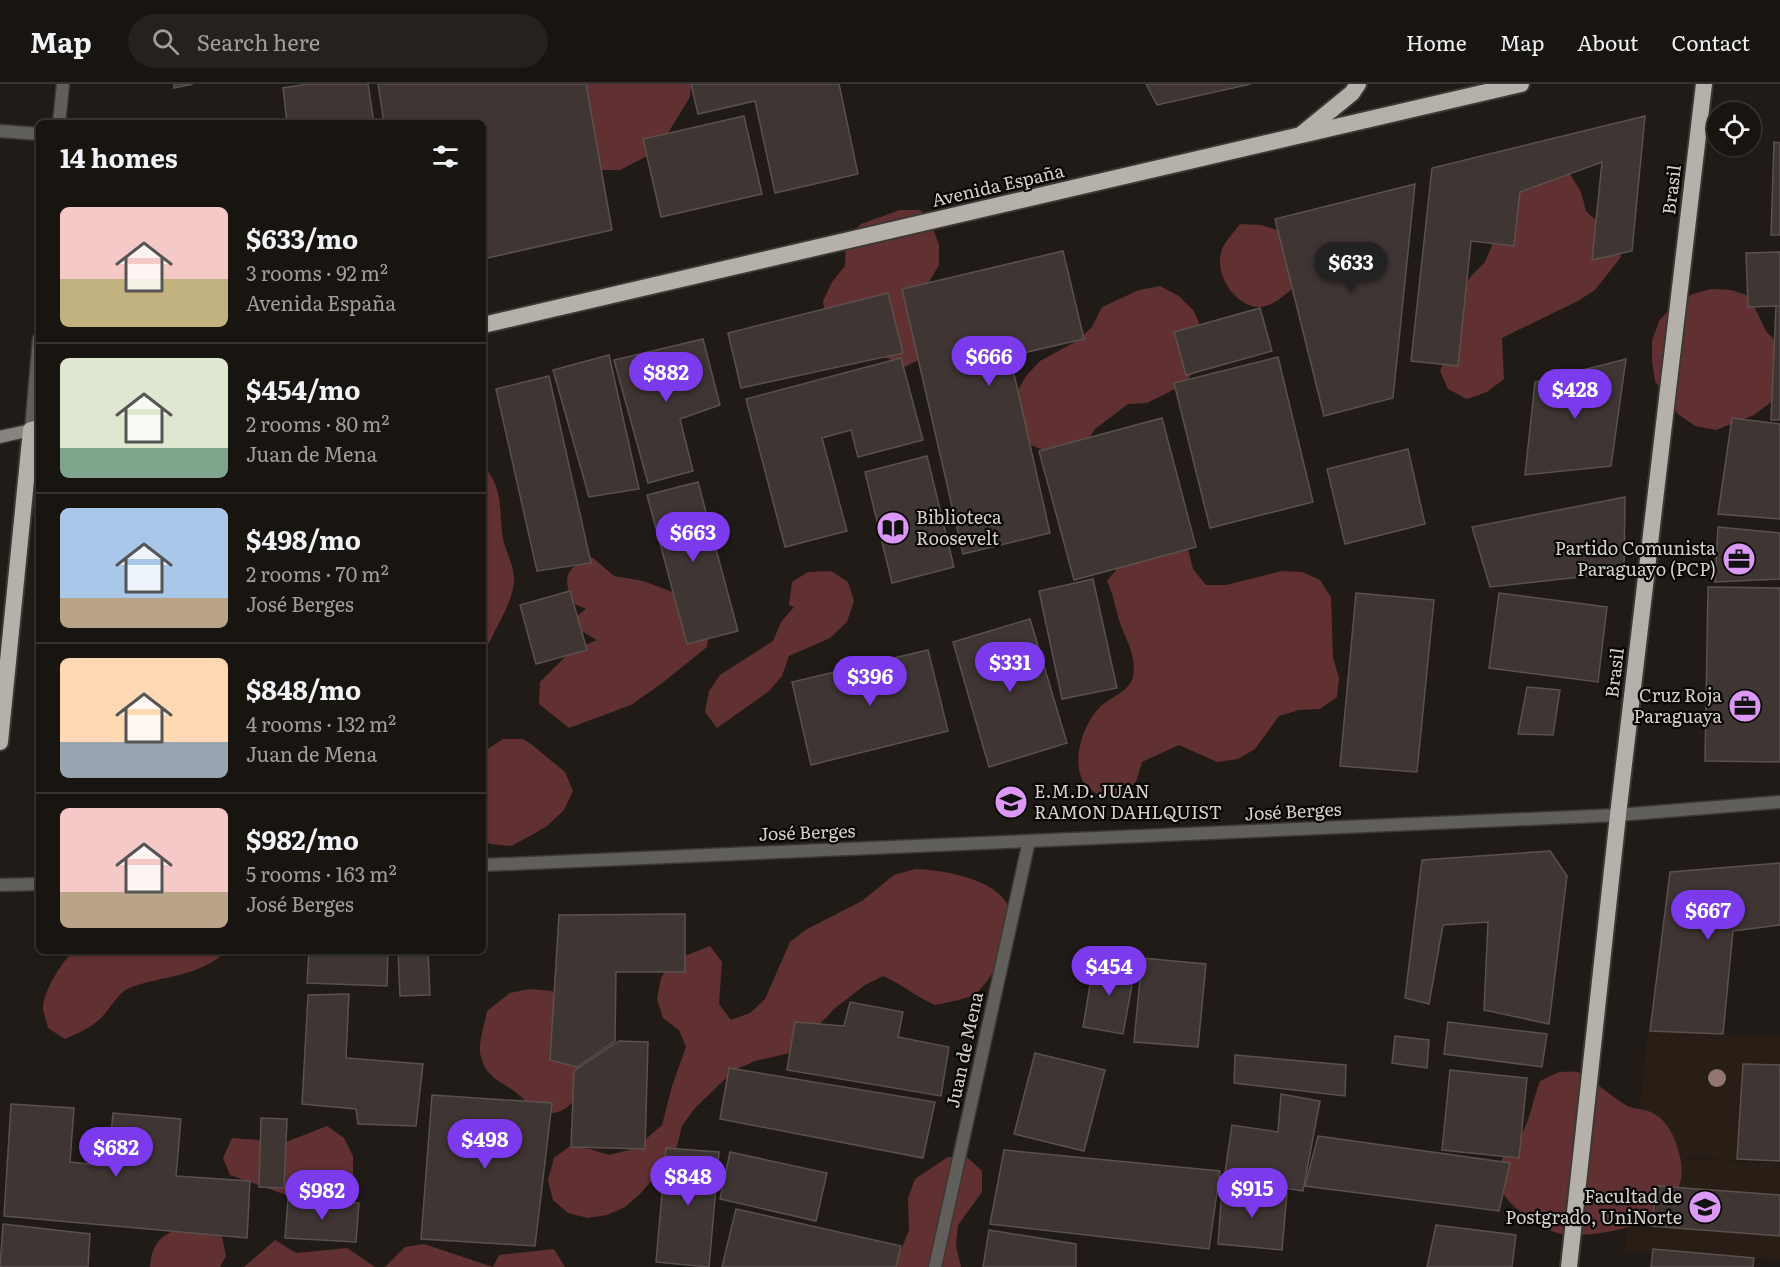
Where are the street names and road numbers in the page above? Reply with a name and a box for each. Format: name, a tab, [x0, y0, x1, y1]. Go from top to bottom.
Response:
street label: Avenida España	[929, 156, 1067, 213]
street label: Brasil	[1654, 163, 1687, 216]
street label: Brasil	[1597, 646, 1630, 699]
street label: José Berges	[1244, 794, 1342, 827]
street label: José Berges	[758, 816, 856, 847]
street label: Juan de Mena	[938, 989, 989, 1110]

